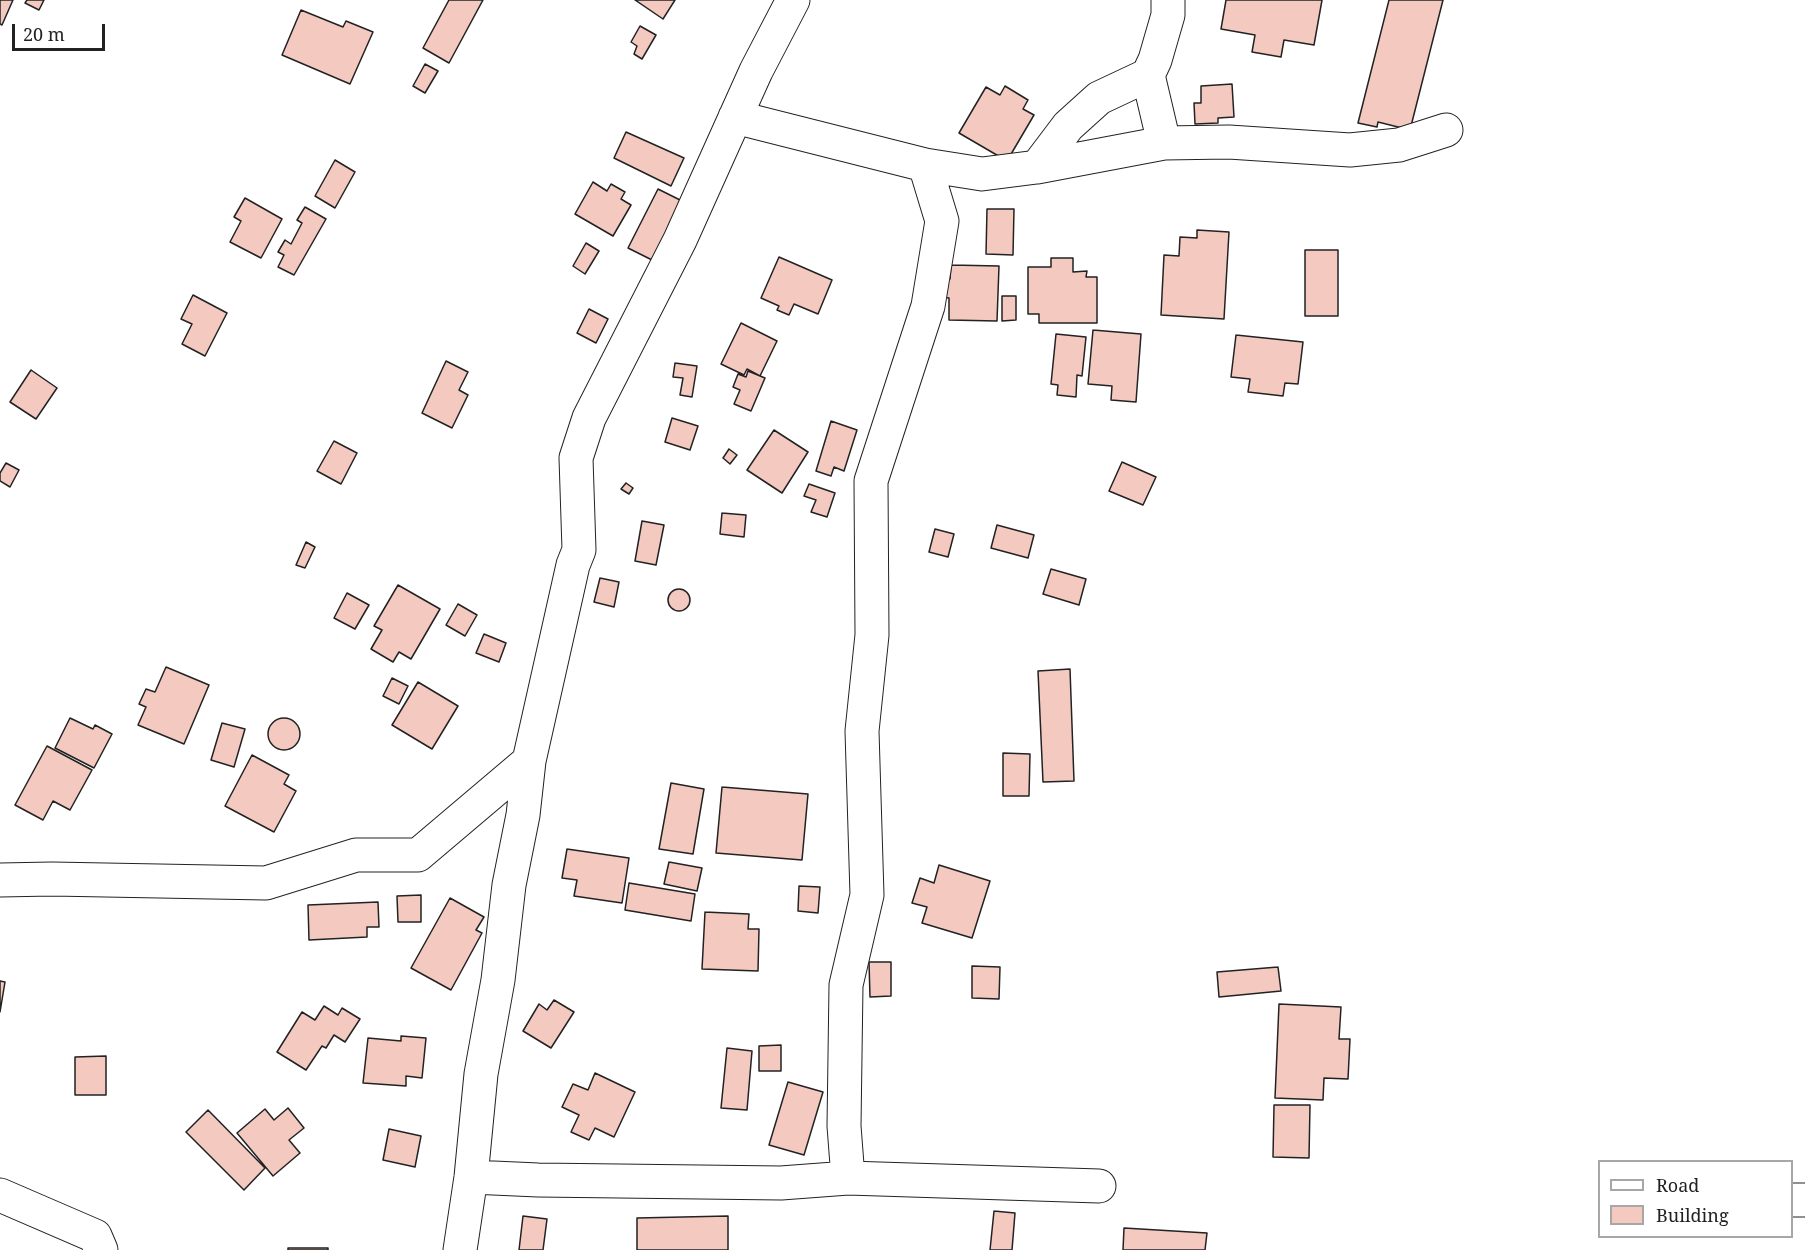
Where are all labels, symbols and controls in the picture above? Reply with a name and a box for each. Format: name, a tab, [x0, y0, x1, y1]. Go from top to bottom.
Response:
scale bar	[15, 12, 108, 50]
text: 20 m	[23, 22, 65, 46]
legend	[1598, 1160, 1793, 1238]
text: Road	[1656, 1173, 1699, 1197]
text: Building	[1656, 1203, 1729, 1227]

